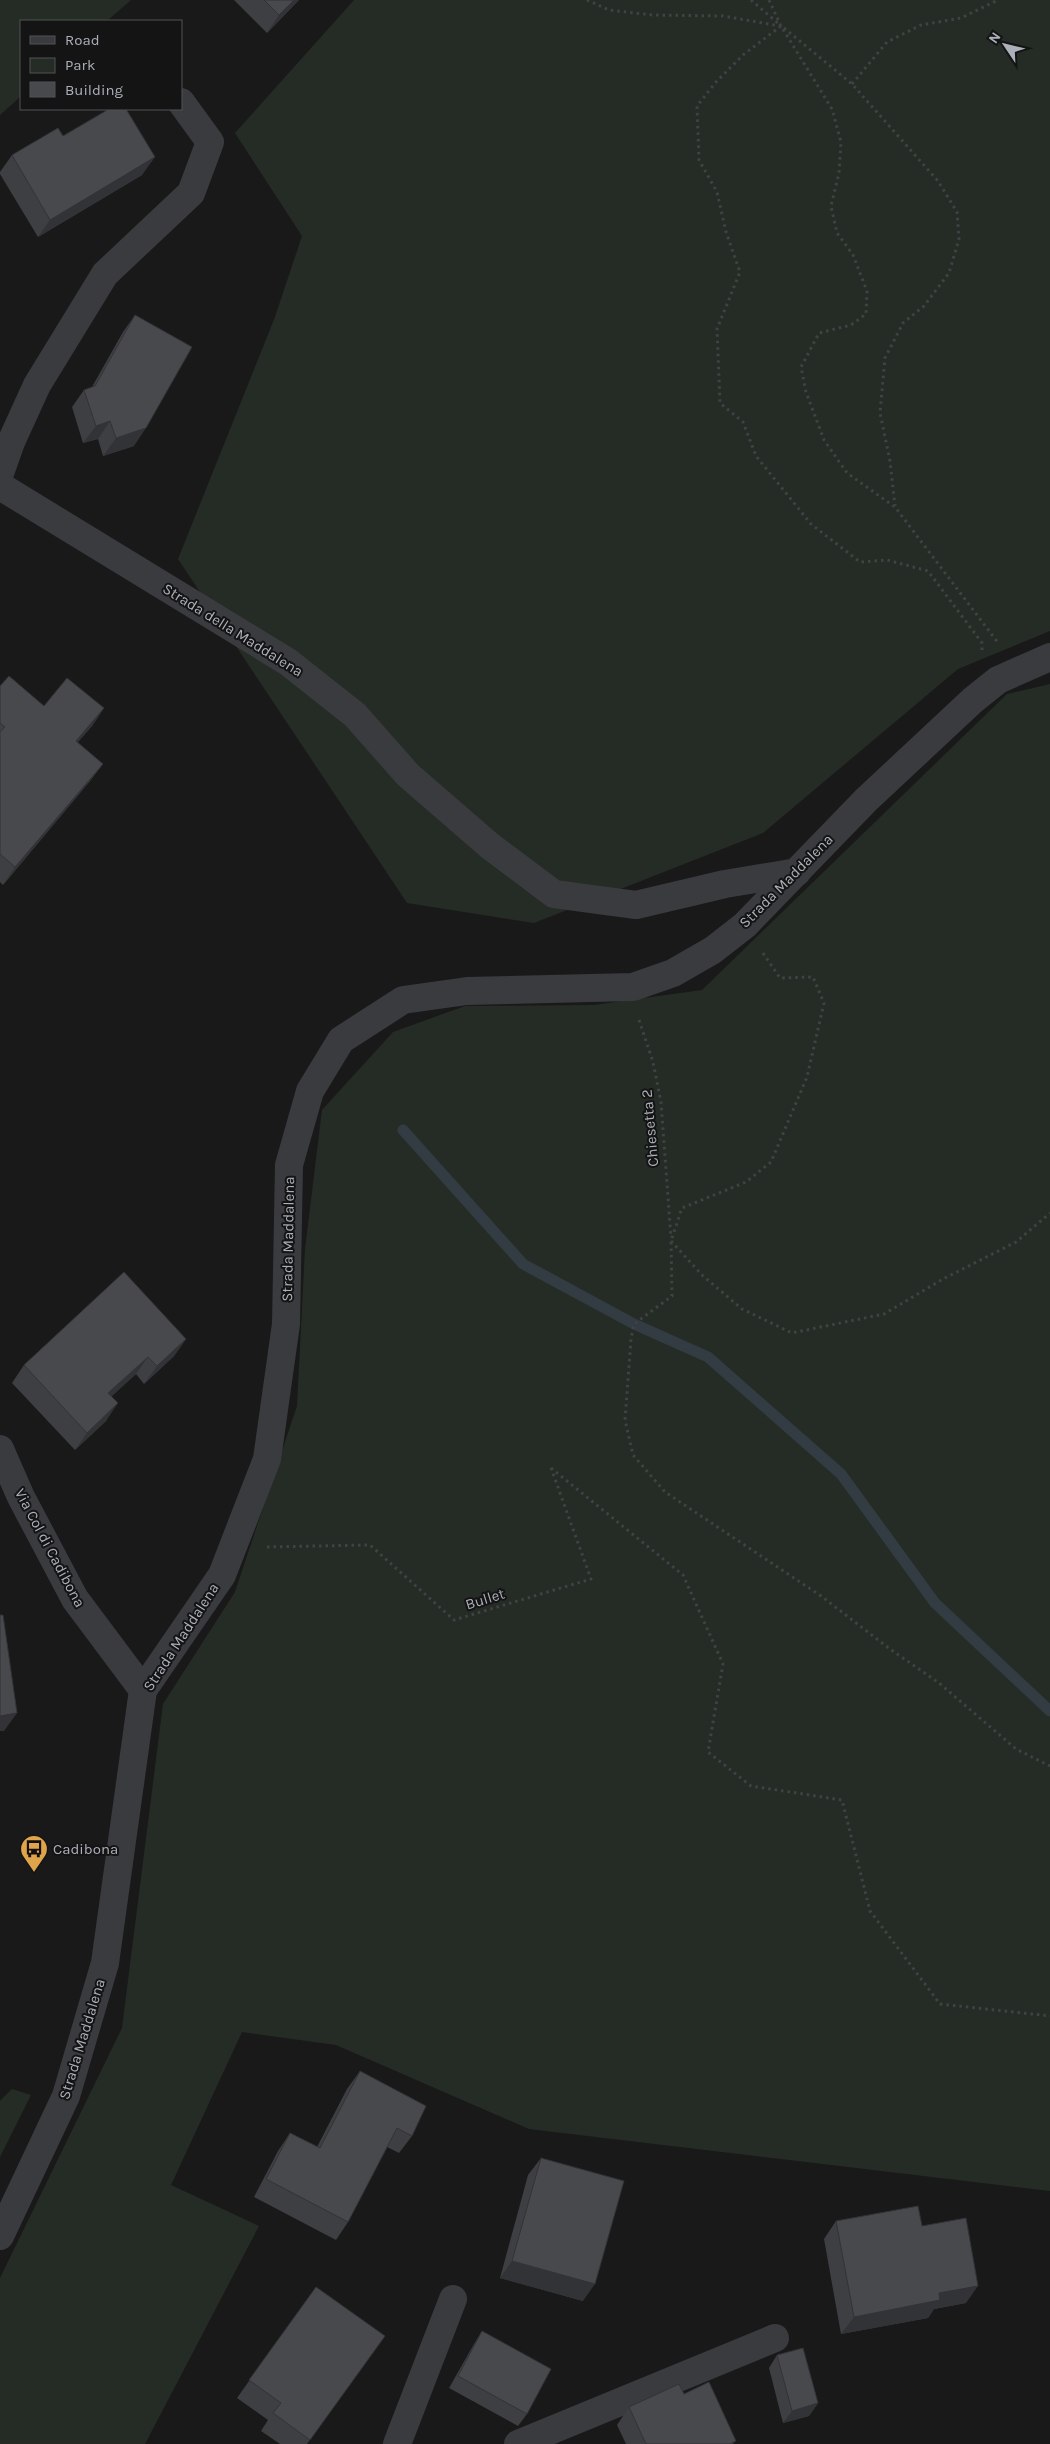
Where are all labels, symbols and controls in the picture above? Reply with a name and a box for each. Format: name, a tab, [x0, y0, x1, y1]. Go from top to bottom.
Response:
legend	[20, 20, 182, 110]
north arrow	[980, 20, 1030, 70]
text: N	[985, 29, 1005, 47]
text: Road	[65, 31, 100, 49]
text: Park	[65, 56, 95, 74]
text: Building	[65, 81, 123, 99]
street label: Strada della Maddalena	[159, 579, 307, 681]
street label: Strada Maddalena	[735, 830, 837, 932]
street label: Chiesetta 2	[638, 1088, 662, 1168]
street label: Strada Maddalena	[278, 1176, 298, 1302]
street label: Via Col di Cadibona	[11, 1485, 89, 1611]
street label: Strada Maddalena	[139, 1580, 223, 1694]
street label: Bullet	[463, 1584, 507, 1613]
bus stop icon: Cadibona	[19, 1834, 49, 1873]
place label: Cadibona	[53, 1840, 118, 1858]
street label: Strada Maddalena	[55, 1976, 109, 2102]

